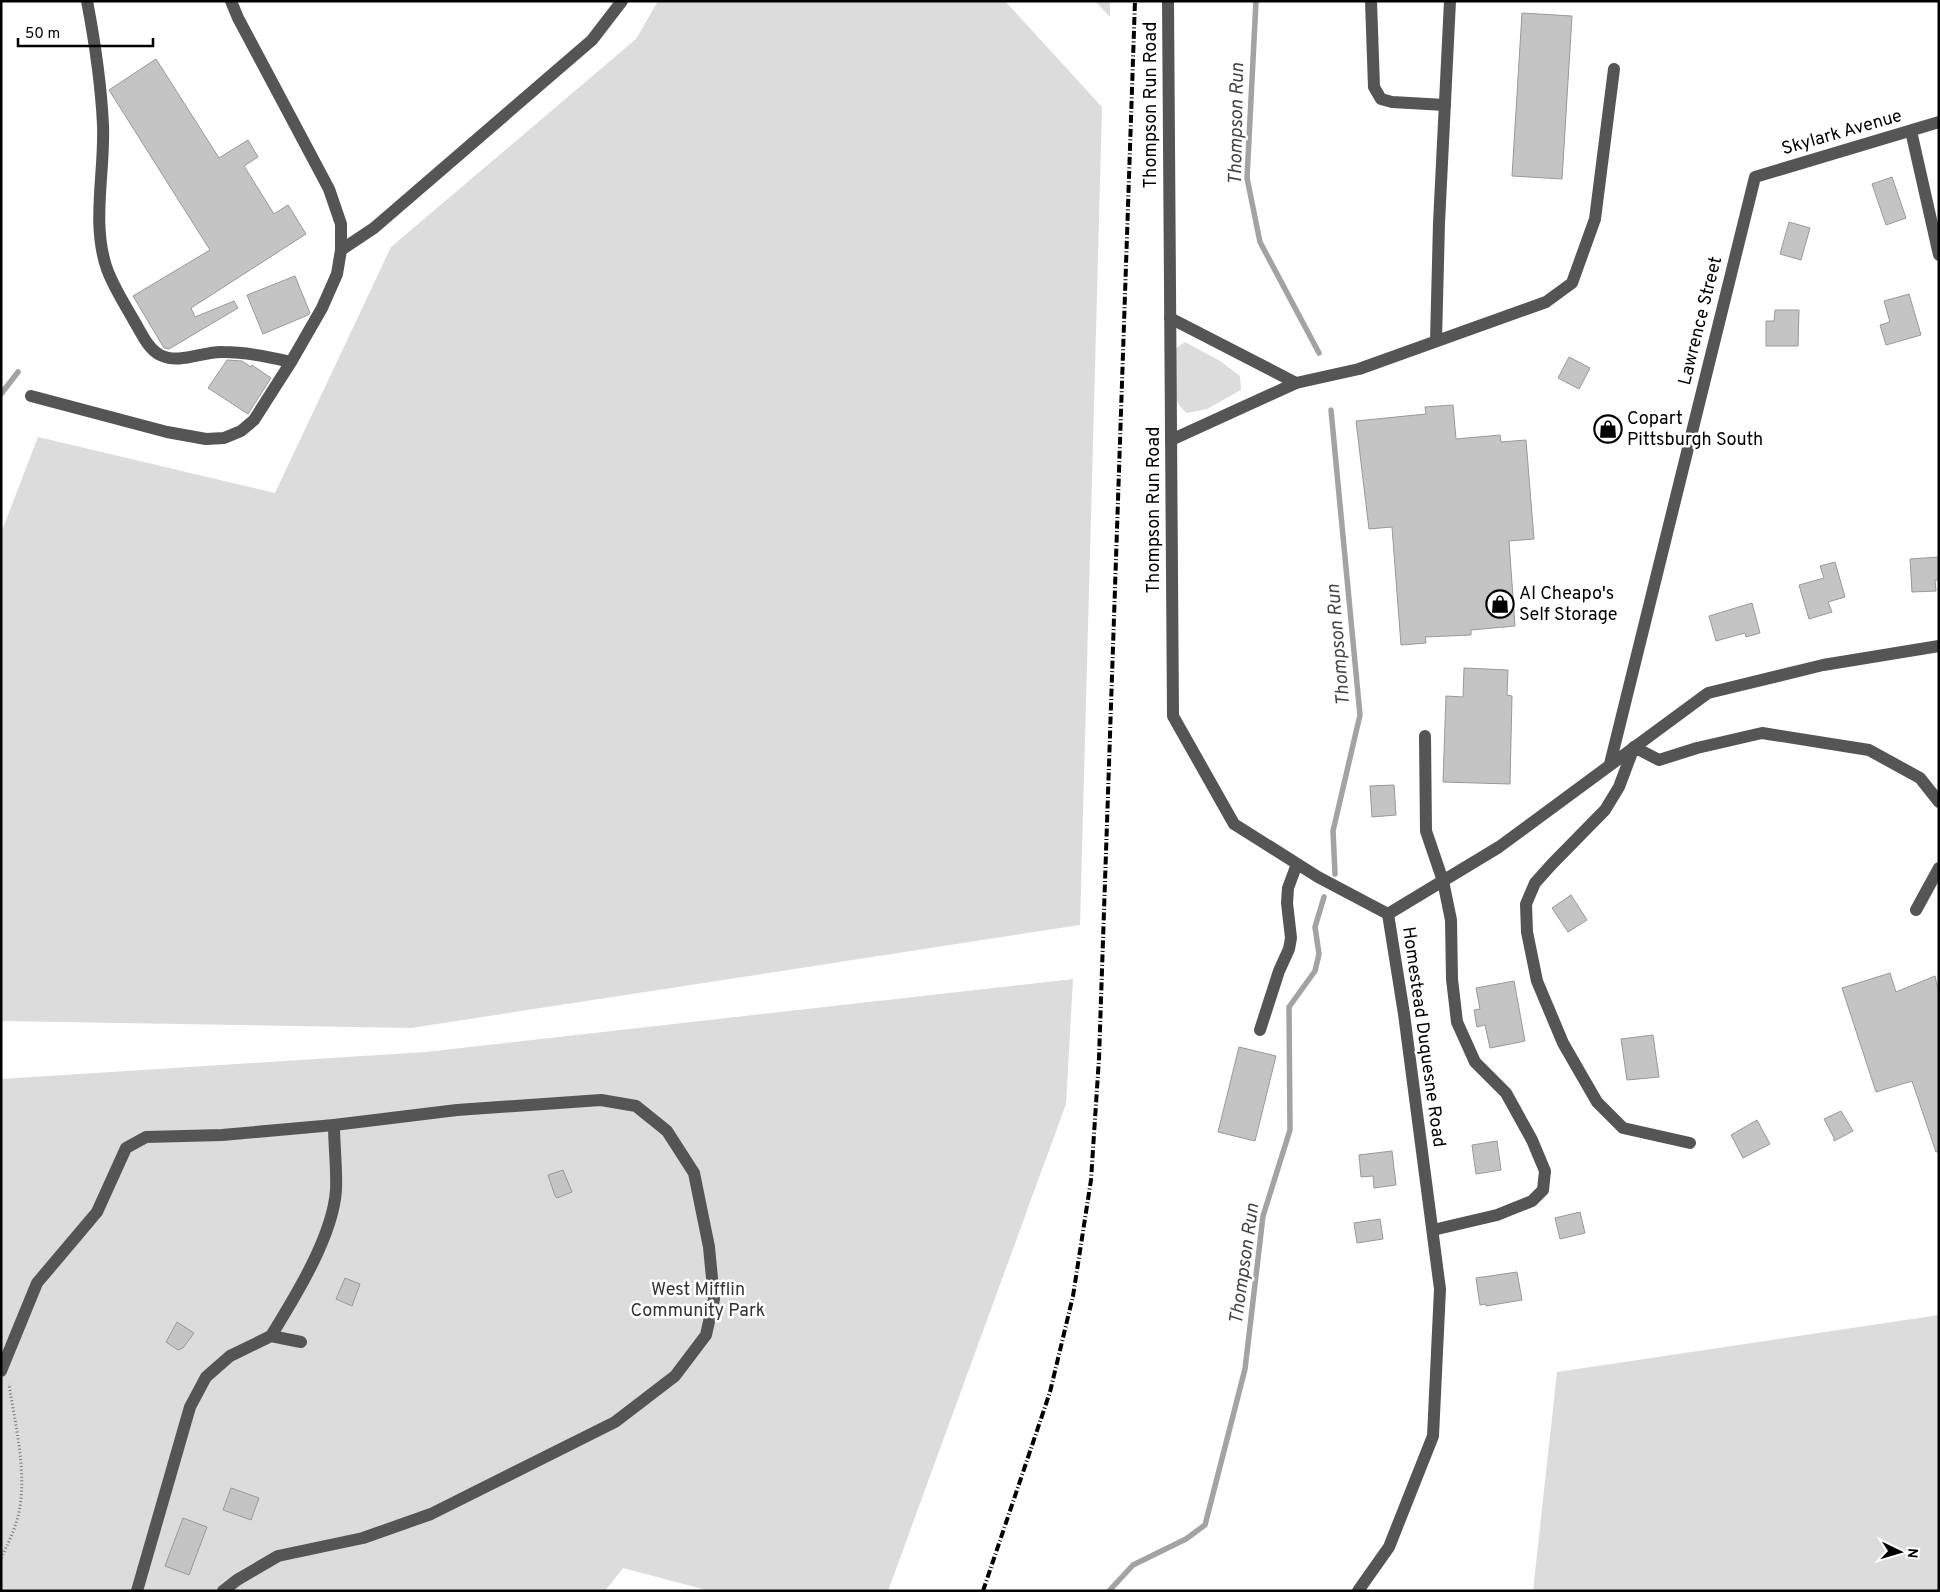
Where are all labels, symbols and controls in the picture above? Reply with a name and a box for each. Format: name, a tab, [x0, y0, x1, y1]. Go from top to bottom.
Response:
scale bar	[18, 15, 152, 47]
street label: Thompson Run Road	[1140, 22, 1163, 188]
text: 50 m	[25, 25, 60, 44]
water label: Thompson Run	[1224, 62, 1250, 185]
street label: Skylark Avenue	[1779, 105, 1905, 161]
street label: Lawrence Street	[1674, 254, 1728, 388]
place label: Copart Pittsburgh South	[1627, 408, 1763, 452]
shop icon: Copart Pittsburgh South	[1593, 414, 1623, 444]
street label: Thompson Run Road	[1143, 427, 1166, 593]
water label: Thompson Run	[1322, 582, 1356, 707]
place label: Al Cheapo's Self Storage	[1519, 583, 1617, 627]
shop icon: Al Cheapo's Self Storage	[1485, 589, 1515, 619]
street label: Homestead Duquesne Road	[1396, 925, 1450, 1149]
water label: Thompson Run	[1225, 1201, 1265, 1326]
park label: West Mifflin Community Park	[631, 1279, 765, 1323]
north arrow	[1875, 1527, 1925, 1577]
text: N	[1903, 1547, 1920, 1559]

